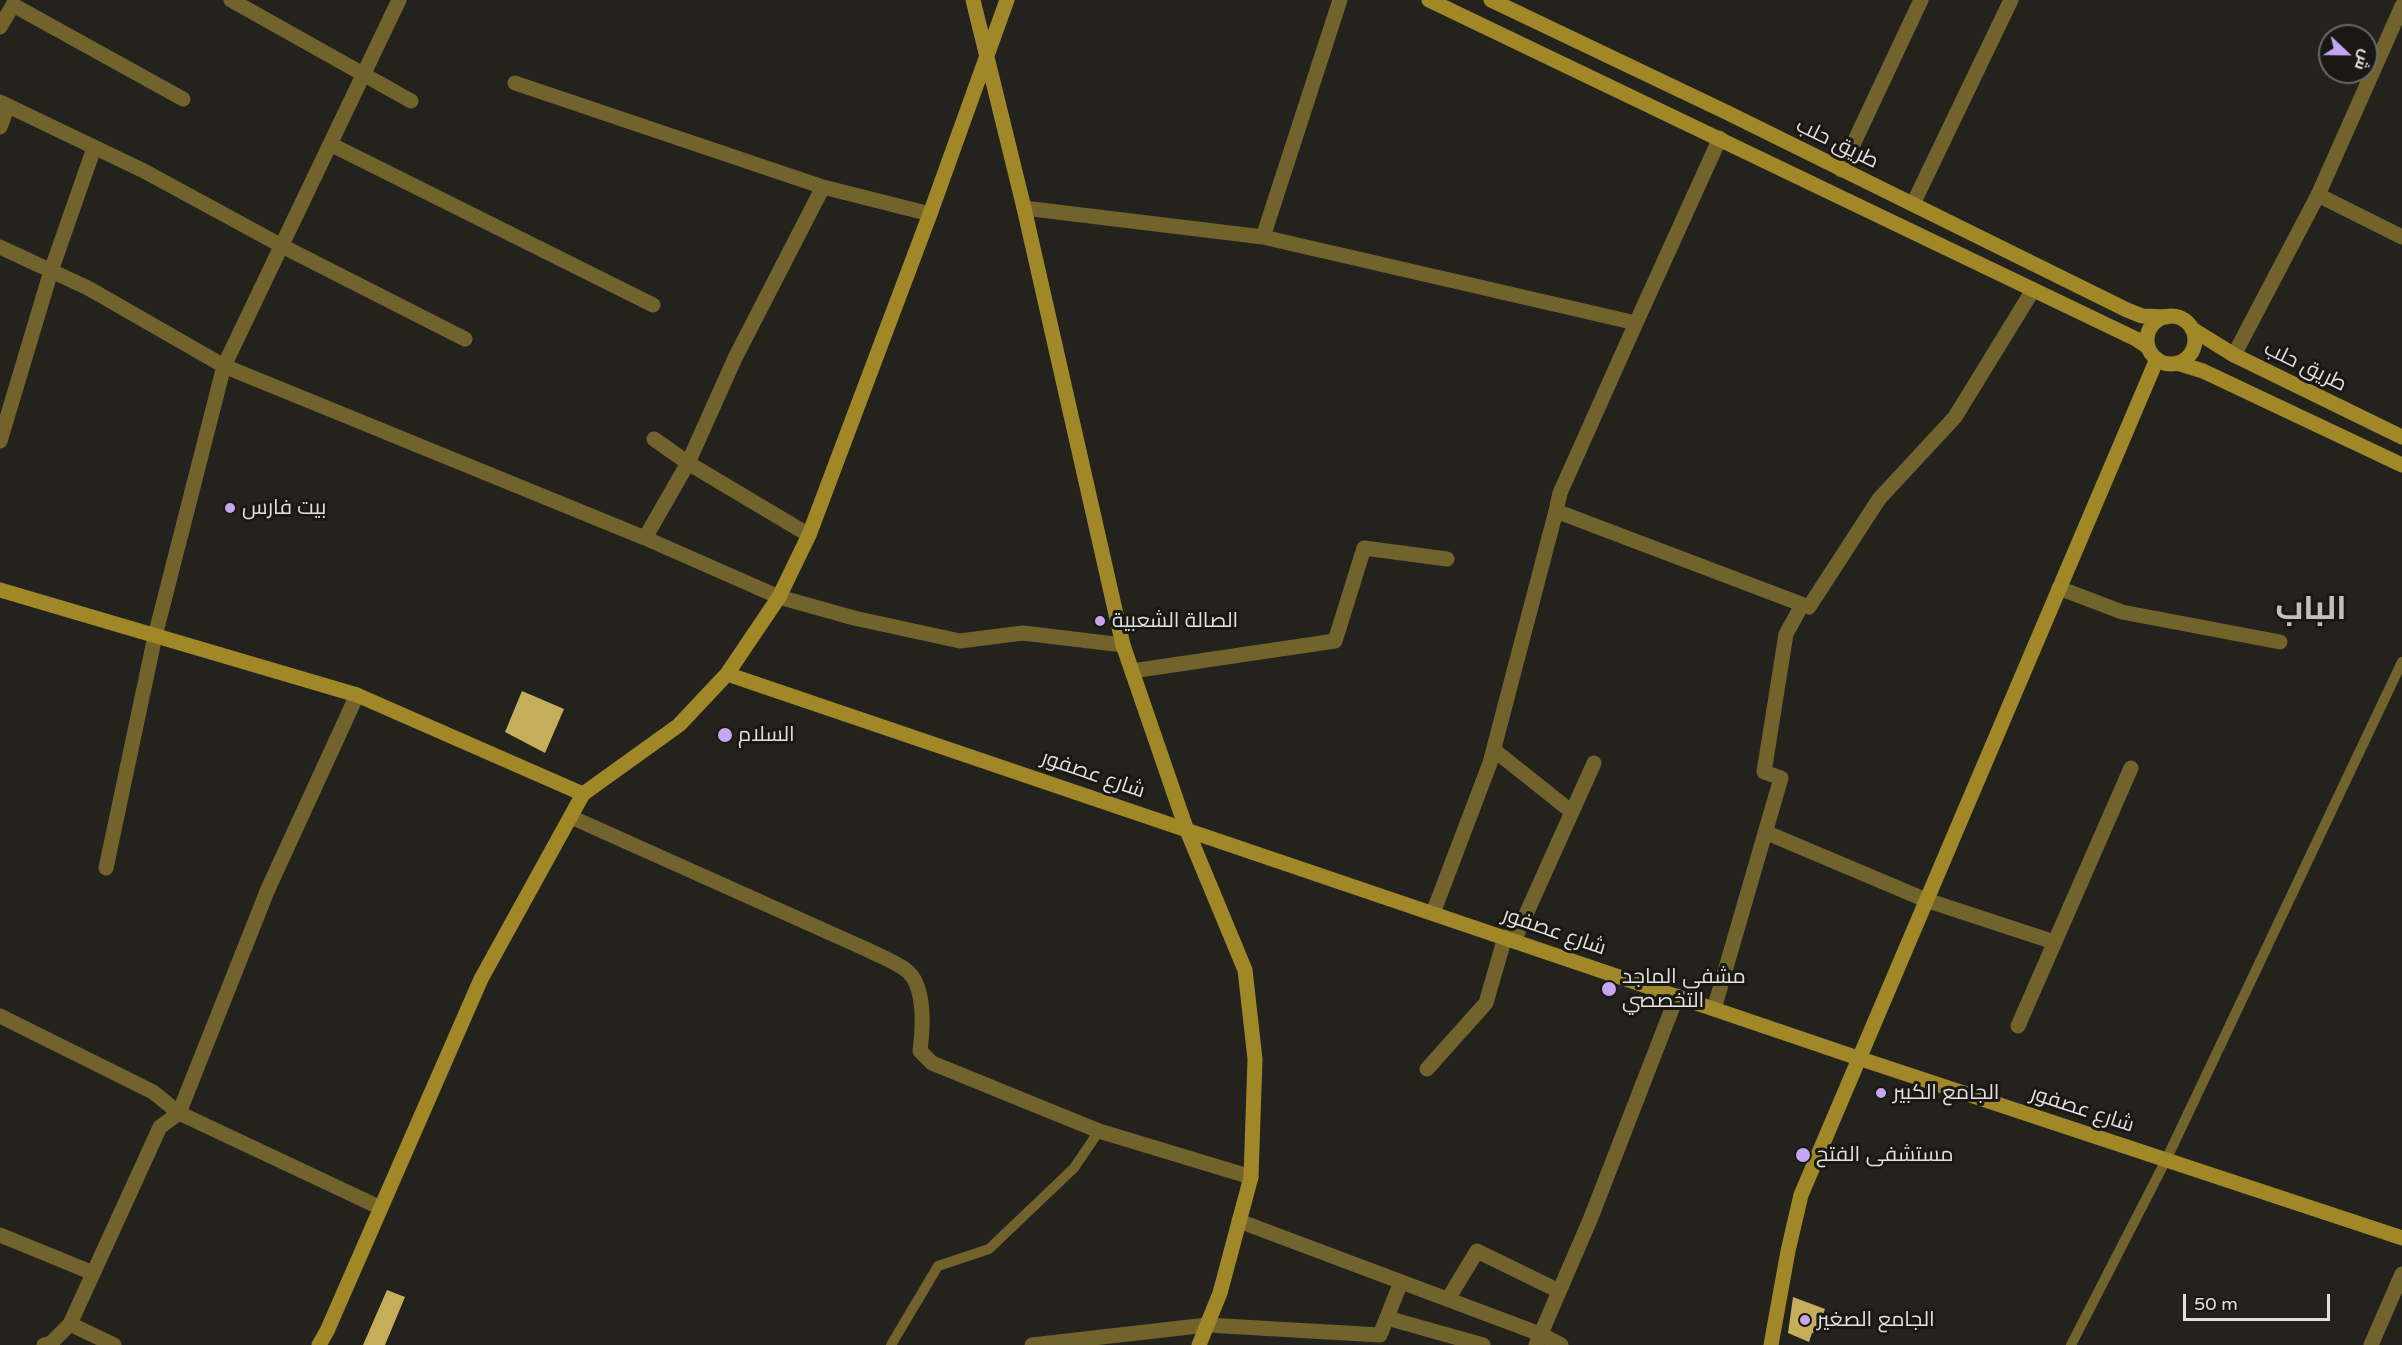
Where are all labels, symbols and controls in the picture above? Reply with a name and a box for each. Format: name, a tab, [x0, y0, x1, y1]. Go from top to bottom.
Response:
north arrow	[2318, 24, 2378, 84]
text: ش	[2350, 47, 2376, 73]
street label: طريق حلب	[1792, 113, 1882, 175]
street label: طريق حلب	[2260, 336, 2350, 398]
place label: بيت فارس	[242, 495, 326, 521]
marker: بيت فارس	[223, 501, 237, 515]
district label: الباب	[2276, 590, 2346, 630]
place label: الصالة الشعبية	[1112, 608, 1238, 634]
marker: الصالة الشعبية	[1093, 614, 1107, 628]
place label: السلام	[738, 722, 795, 748]
marker: السلام	[716, 726, 734, 744]
street label: شارع عصفور	[1038, 746, 1148, 804]
street label: شارع عصفور	[1499, 903, 1609, 961]
place label: مشفى الماجد التخصصي	[1622, 964, 1746, 1014]
marker: مشفى الماجد التخصصي	[1600, 980, 1618, 998]
place label: الجامع الكبير	[1893, 1080, 1999, 1106]
street label: شارع عصفور	[2027, 1081, 2137, 1139]
marker: الجامع الكبير	[1874, 1086, 1888, 1100]
place label: مستشفى الفتح	[1816, 1142, 1953, 1168]
marker: مستشفى الفتح	[1794, 1146, 1812, 1164]
scale bar	[2186, 1282, 2333, 1320]
text: 50 m	[2194, 1293, 2238, 1315]
place label: الجامع الصغير	[1817, 1307, 1935, 1333]
marker: الجامع الصغير	[1798, 1313, 1812, 1327]

